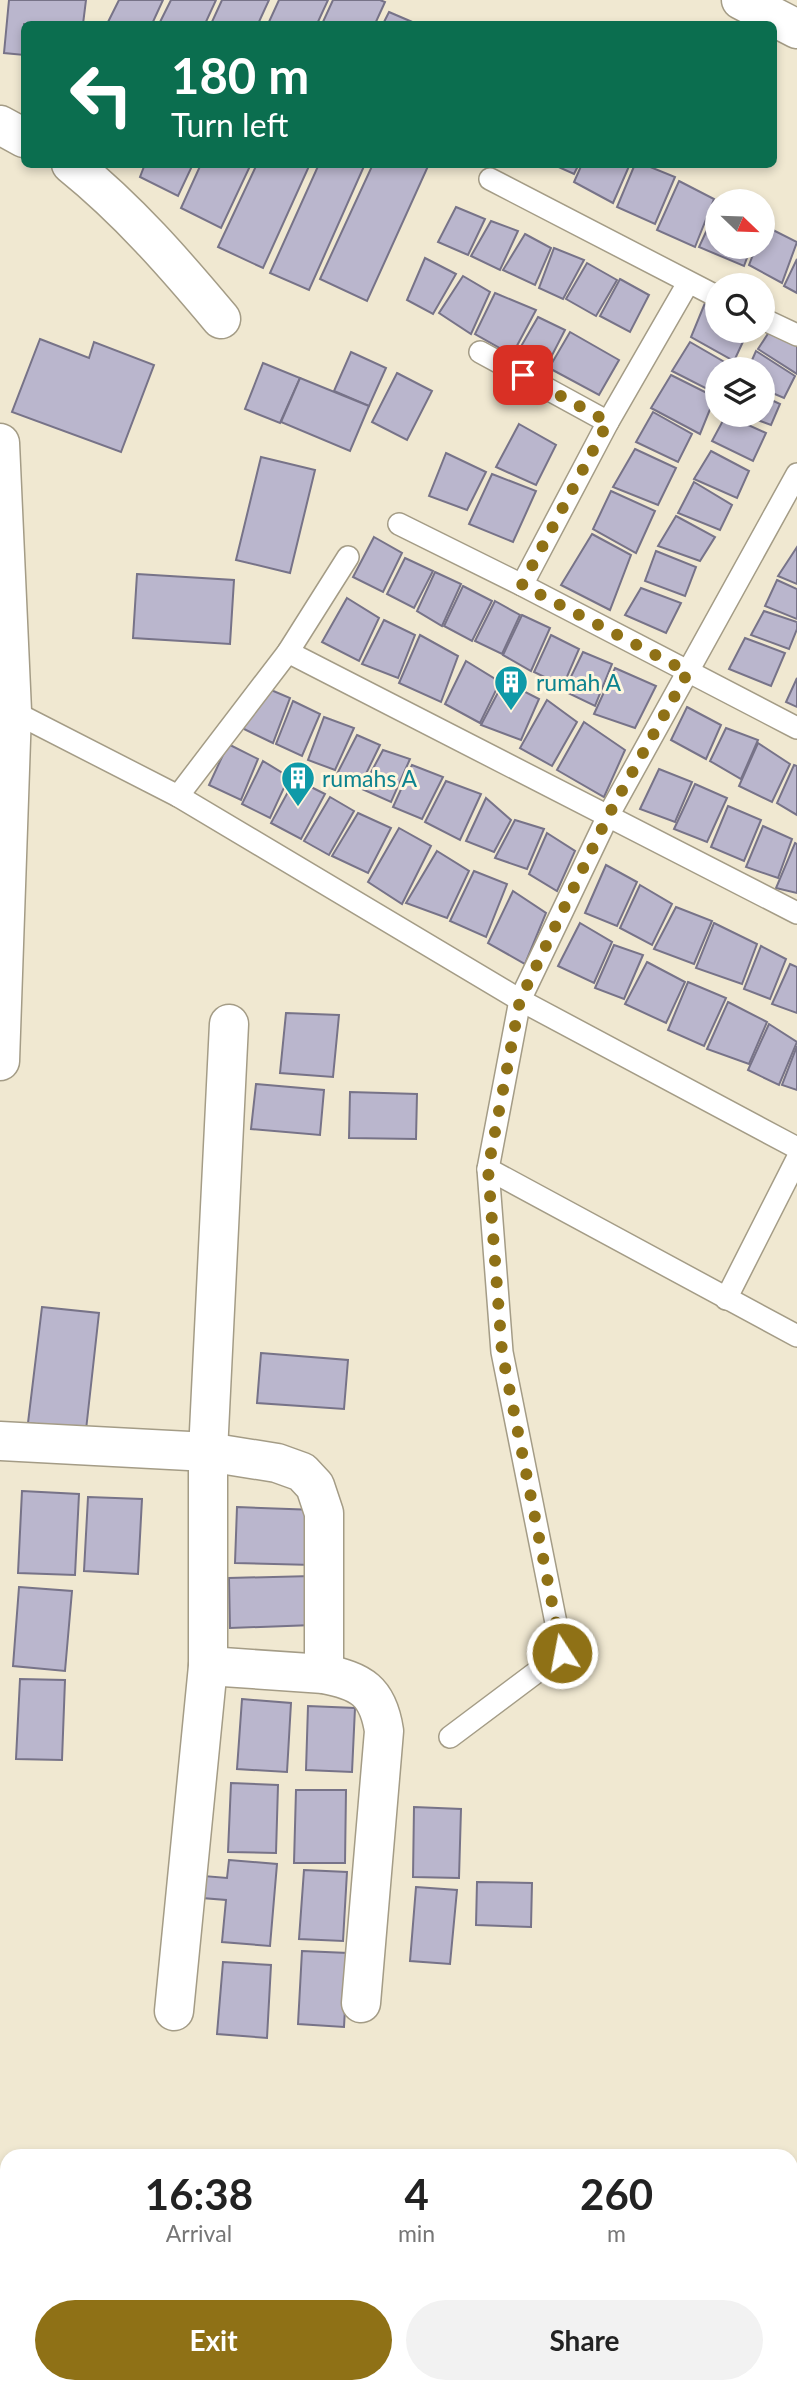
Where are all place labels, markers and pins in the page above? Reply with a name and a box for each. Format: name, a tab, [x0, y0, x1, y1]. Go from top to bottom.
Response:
pin	[493, 345, 553, 405]
building icon: rumah A	[492, 663, 530, 712]
place label: rumah A	[536, 668, 621, 696]
building icon: rumahs A	[279, 759, 317, 808]
place label: rumahs A	[322, 764, 417, 792]

